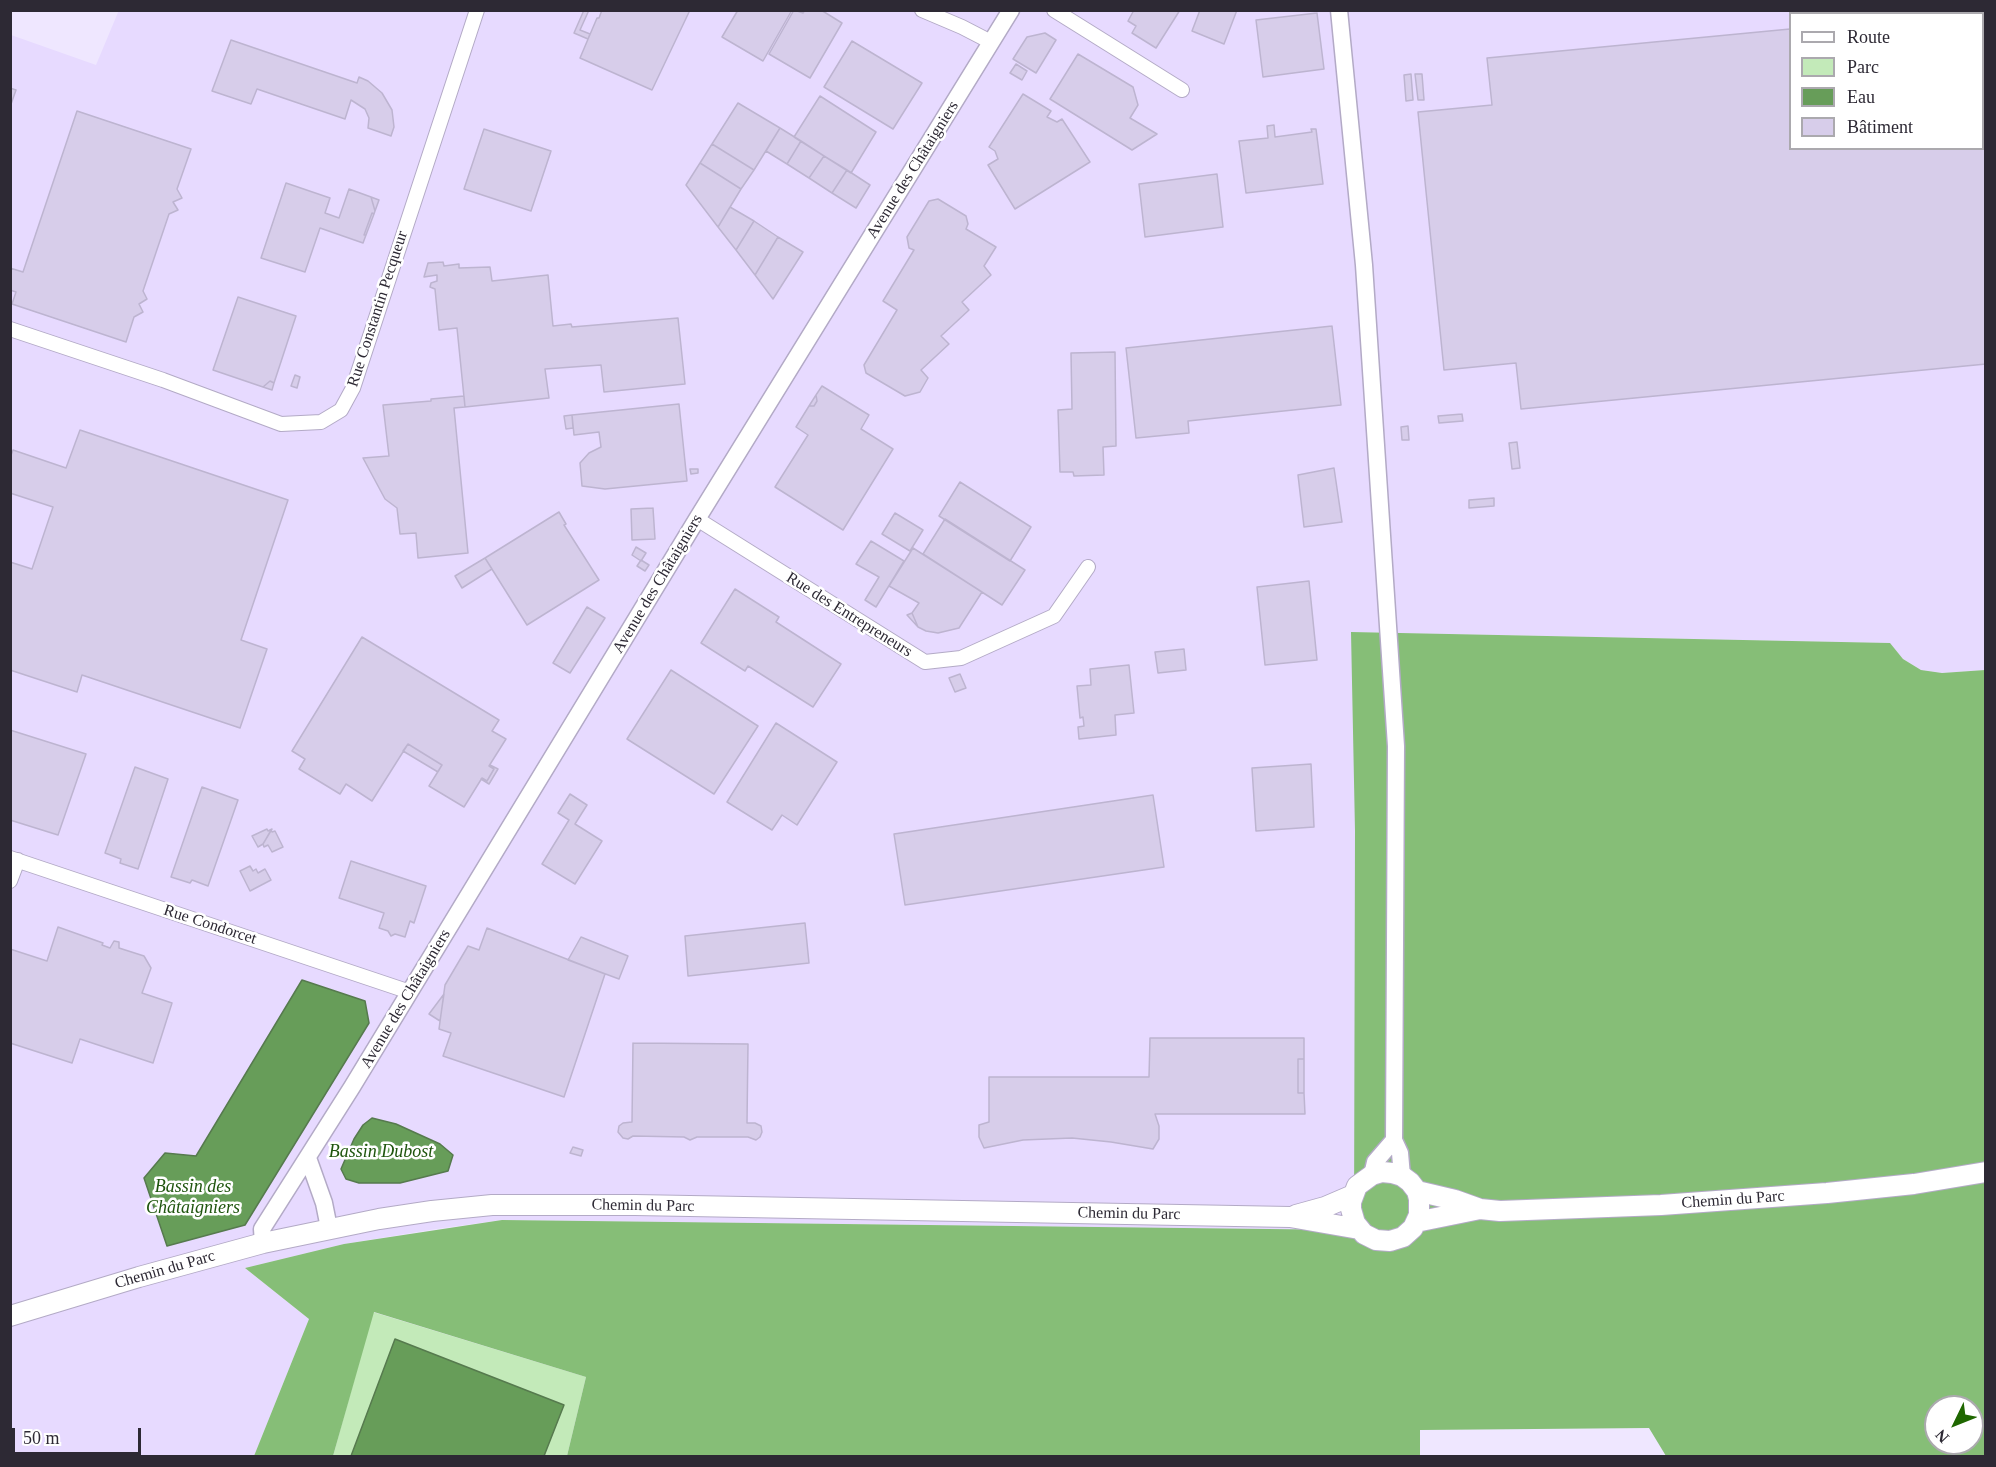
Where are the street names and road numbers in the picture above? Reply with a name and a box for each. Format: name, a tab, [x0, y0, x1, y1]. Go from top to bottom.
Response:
street label: Avenue des Châtaigniers	[863, 98, 963, 242]
street label: Rue Constantin Pecqueur	[344, 229, 412, 389]
street label: Avenue des Châtaigniers	[609, 511, 707, 657]
street label: Rue des Entrepreneurs	[782, 568, 916, 662]
street label: Rue Condorcet	[161, 901, 259, 949]
street label: Avenue des Châtaigniers	[357, 926, 455, 1072]
street label: Chemin du Parc	[1681, 1187, 1785, 1213]
street label: Chemin du Parc	[591, 1196, 695, 1216]
street label: Chemin du Parc	[1077, 1204, 1181, 1224]
street label: Chemin du Parc	[113, 1247, 217, 1293]

